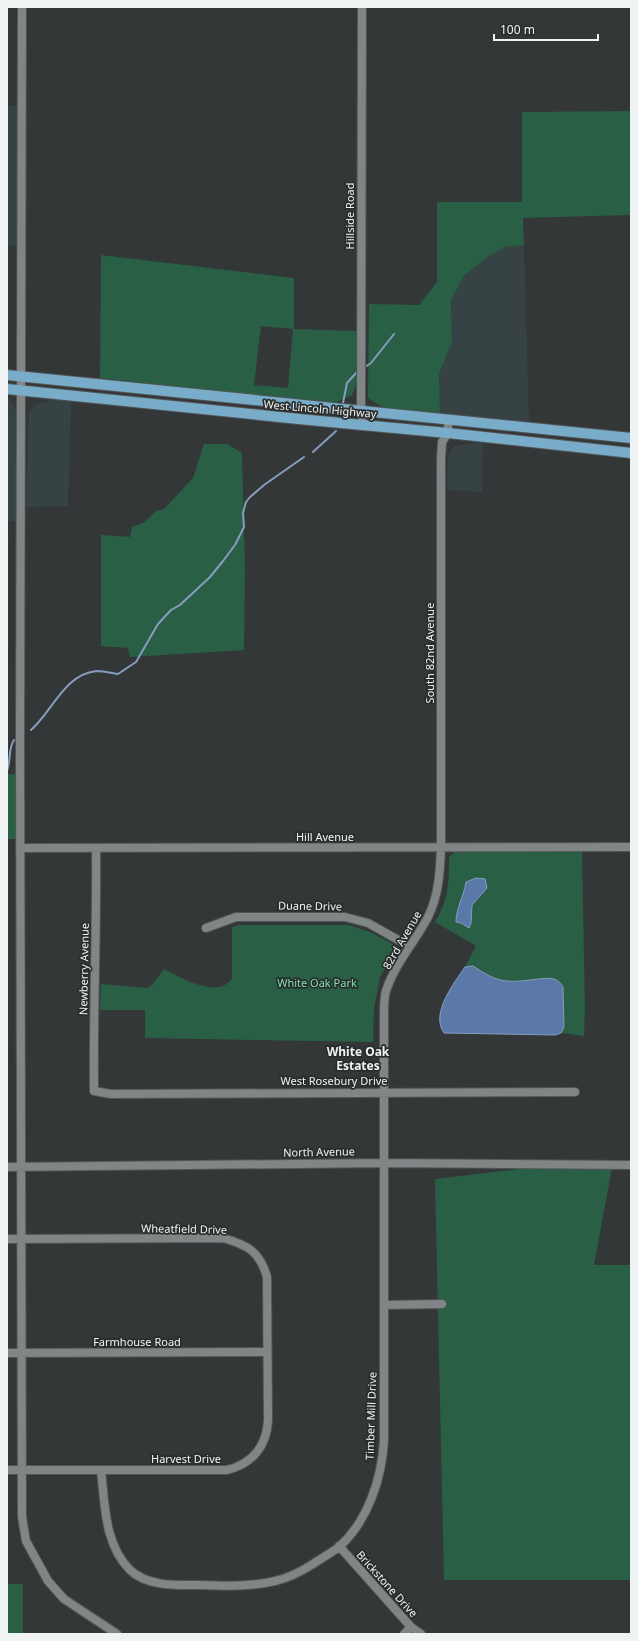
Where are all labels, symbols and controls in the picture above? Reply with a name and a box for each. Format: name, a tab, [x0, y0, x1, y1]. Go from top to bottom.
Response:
scale bar	[494, 16, 598, 42]
text: 100 m	[500, 21, 535, 38]
street label: Hillside Road	[342, 182, 357, 250]
street label: West Lincoln Highway	[263, 396, 377, 421]
street label: South 82nd Avenue	[422, 603, 437, 703]
street label: Hill Avenue	[296, 829, 354, 844]
street label: Duane Drive	[278, 897, 342, 914]
street label: 82rd Avenue	[379, 908, 424, 972]
street label: Newberry Avenue	[75, 923, 92, 1015]
park label: White Oak Park	[277, 975, 357, 990]
district label: White Oak Estates	[327, 1043, 390, 1074]
street label: West Rosebury Drive	[280, 1073, 388, 1088]
street label: North Avenue	[283, 1143, 355, 1160]
street label: Wheatfield Drive	[141, 1220, 227, 1237]
street label: Farmhouse Road	[93, 1334, 181, 1349]
street label: Timber Mill Drive	[361, 1372, 380, 1460]
street label: Harvest Drive	[151, 1451, 221, 1466]
street label: Brickstone Drive	[353, 1547, 421, 1620]

